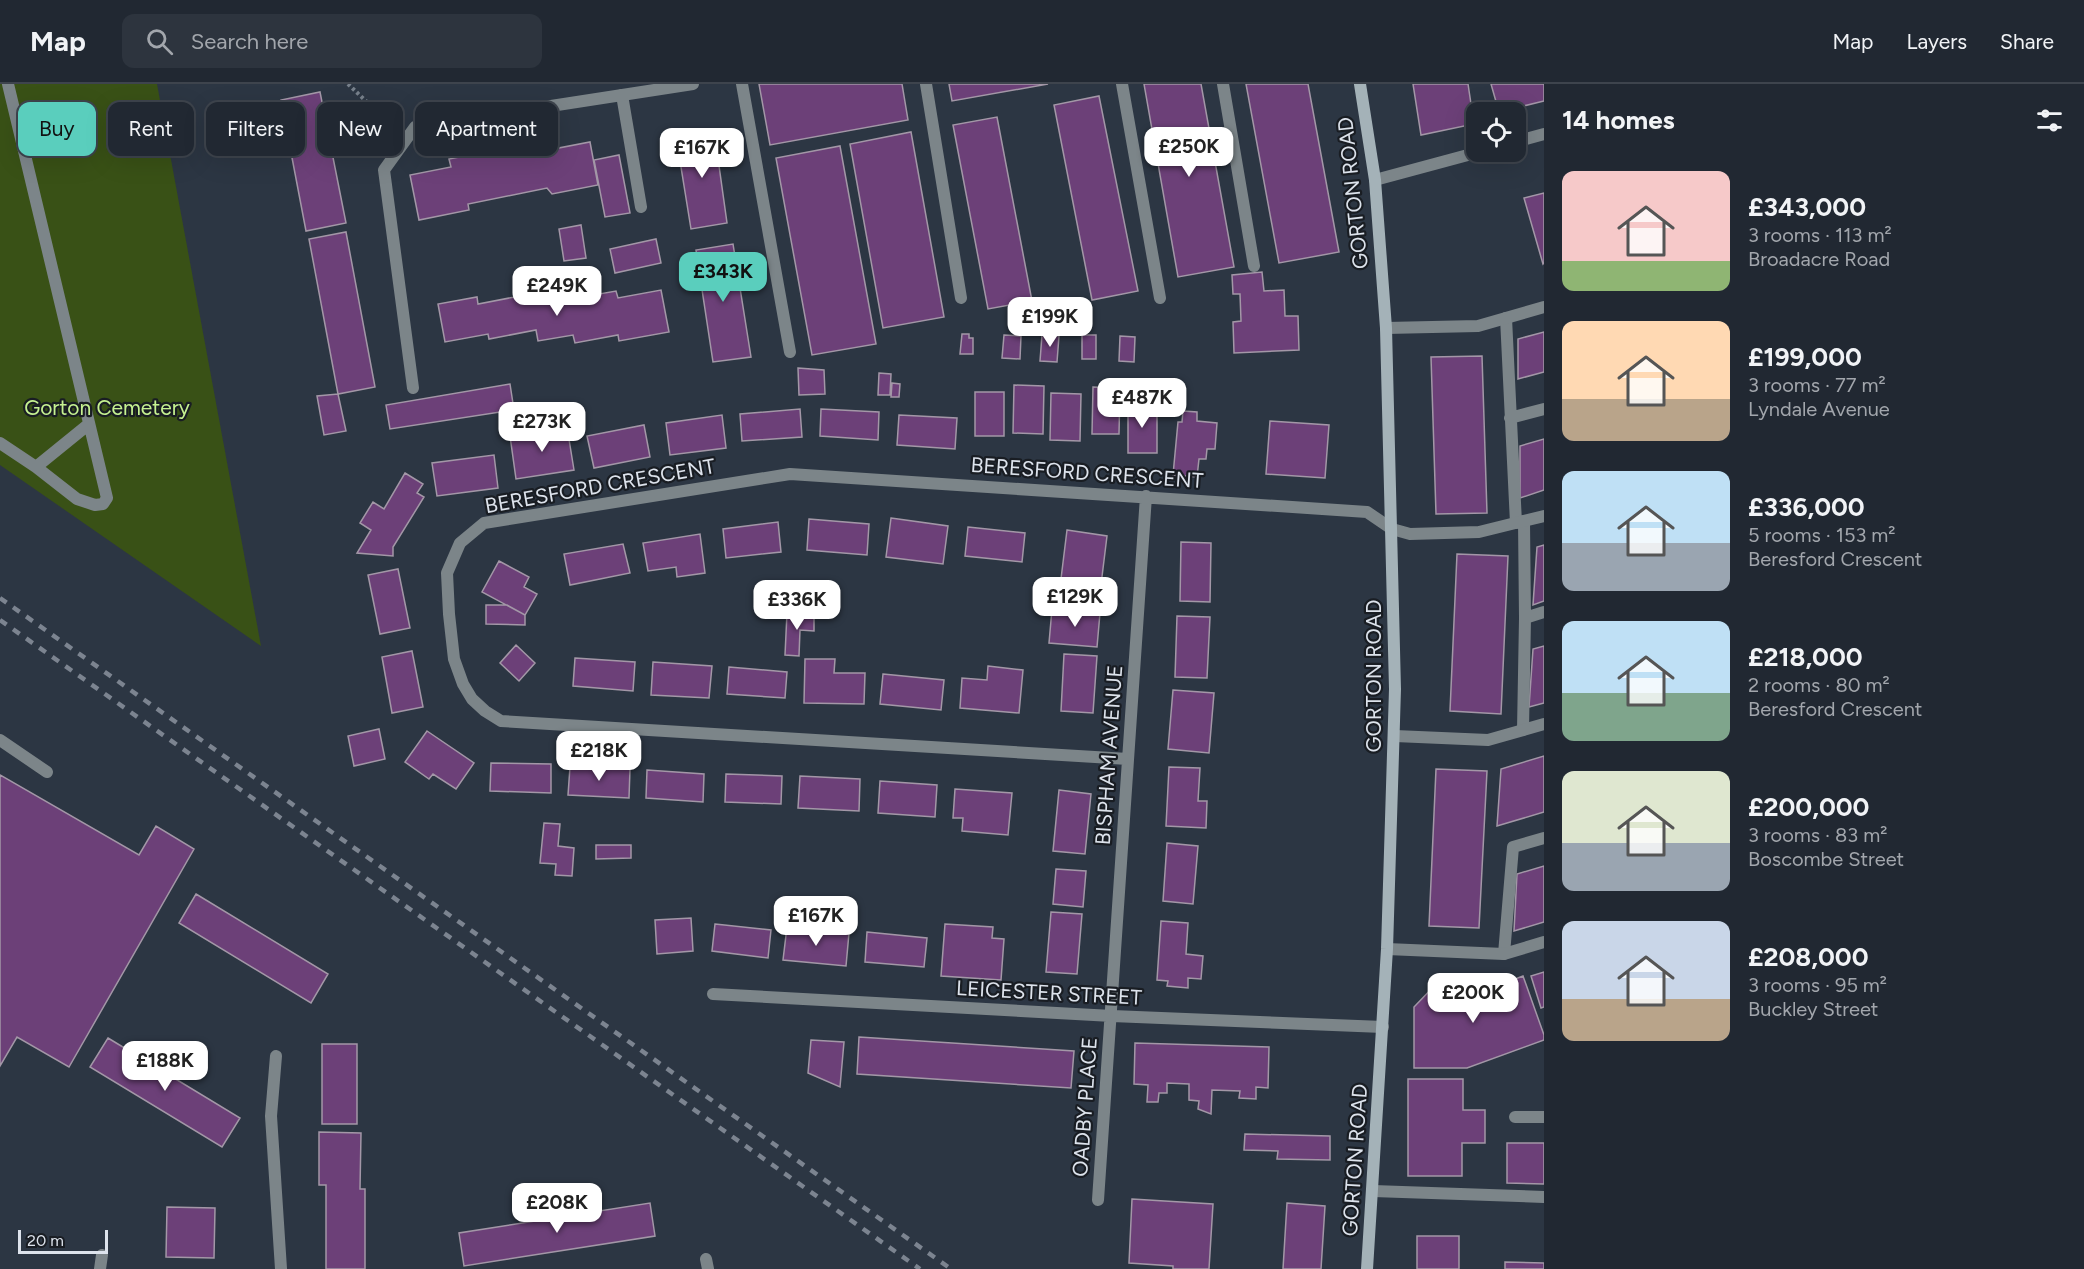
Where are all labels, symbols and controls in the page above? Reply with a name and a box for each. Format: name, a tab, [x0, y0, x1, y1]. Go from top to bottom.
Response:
search box	[122, 14, 542, 68]
text: Map	[30, 24, 86, 58]
icon: search	[143, 25, 176, 58]
text: Search here	[191, 28, 308, 55]
text: Map	[1833, 29, 1873, 54]
text: Layers	[1906, 29, 1967, 54]
text: Share	[2000, 29, 2054, 54]
chip: Buy	[18, 102, 96, 156]
chip: Rent	[108, 102, 194, 156]
chip: Filters	[206, 102, 305, 156]
chip: New	[317, 102, 403, 156]
chip: Apartment	[415, 102, 558, 156]
map controls	[1466, 102, 1526, 162]
button: locate	[1466, 102, 1526, 162]
text: 14 homes	[1562, 104, 1675, 136]
icon: filters	[2033, 104, 2066, 137]
street label: GORTON ROAD	[1332, 116, 1373, 270]
pin: £250K	[1147, 127, 1231, 178]
pin: £167K	[660, 128, 744, 179]
text: £250K	[1158, 134, 1220, 158]
text: £167K	[674, 135, 730, 159]
text: £343,000	[1748, 191, 1866, 223]
icon: home	[1610, 195, 1682, 267]
text: 3 rooms · 113 m²	[1748, 223, 1892, 247]
text: Broadacre Road	[1748, 247, 1890, 271]
pin: £343K	[681, 252, 765, 303]
text: £343K	[693, 259, 753, 283]
pin: £249K	[515, 266, 599, 317]
text: £249K	[526, 273, 588, 297]
pin: £199K	[1008, 297, 1092, 348]
text: £199K	[1022, 304, 1078, 328]
text: £199,000	[1748, 341, 1862, 373]
icon: home	[1610, 345, 1682, 417]
text: 3 rooms · 77 m²	[1748, 373, 1886, 397]
pin: £487K	[1100, 378, 1184, 429]
text: £487K	[1111, 385, 1173, 409]
park label: Gorton Cemetery	[24, 395, 190, 420]
text: Lyndale Avenue	[1748, 397, 1890, 421]
pin: £273K	[500, 402, 584, 453]
text: £273K	[512, 409, 572, 433]
street label: BERESFORD CRESCENT	[970, 452, 1205, 493]
street label: BERESFORD CRESCENT	[483, 453, 717, 518]
text: £336,000	[1748, 491, 1865, 523]
icon: home	[1610, 495, 1682, 567]
text: 5 rooms · 153 m²	[1748, 523, 1896, 547]
text: Beresford Crescent	[1748, 547, 1922, 571]
pin: £129K	[1033, 577, 1117, 628]
pin: £336K	[755, 580, 839, 631]
text: £129K	[1047, 584, 1103, 608]
text: £336K	[767, 587, 827, 611]
street label: GORTON ROAD	[1361, 600, 1386, 752]
text: £218,000	[1748, 641, 1863, 673]
icon: home	[1610, 645, 1682, 717]
street label: BISPHAM AVENUE	[1090, 664, 1127, 846]
text: 2 rooms · 80 m²	[1748, 673, 1890, 697]
text: Beresford Crescent	[1748, 697, 1922, 721]
pin: £218K	[557, 731, 641, 782]
text: £218K	[570, 738, 628, 762]
text: £200,000	[1748, 791, 1869, 823]
icon: home	[1610, 795, 1682, 867]
text: 3 rooms · 83 m²	[1748, 823, 1887, 847]
text: Boscombe Street	[1748, 847, 1904, 871]
pin: £167K	[774, 896, 858, 947]
text: £167K	[788, 903, 844, 927]
text: £208,000	[1748, 941, 1869, 973]
icon: home	[1610, 945, 1682, 1017]
pin: £200K	[1431, 973, 1515, 1024]
text: 3 rooms · 95 m²	[1748, 973, 1887, 997]
street label: LEICESTER STREET	[956, 975, 1143, 1010]
text: £200K	[1442, 980, 1504, 1004]
text: Buckley Street	[1748, 997, 1878, 1021]
street label: OADBY PLACE	[1067, 1036, 1102, 1178]
pin: £188K	[123, 1041, 207, 1092]
text: £188K	[136, 1048, 194, 1072]
street label: GORTON ROAD	[1337, 1083, 1372, 1237]
pin: £208K	[515, 1183, 599, 1234]
text: £208K	[526, 1190, 588, 1214]
scale bar	[18, 1227, 108, 1254]
text: 20 m	[27, 1231, 64, 1250]

